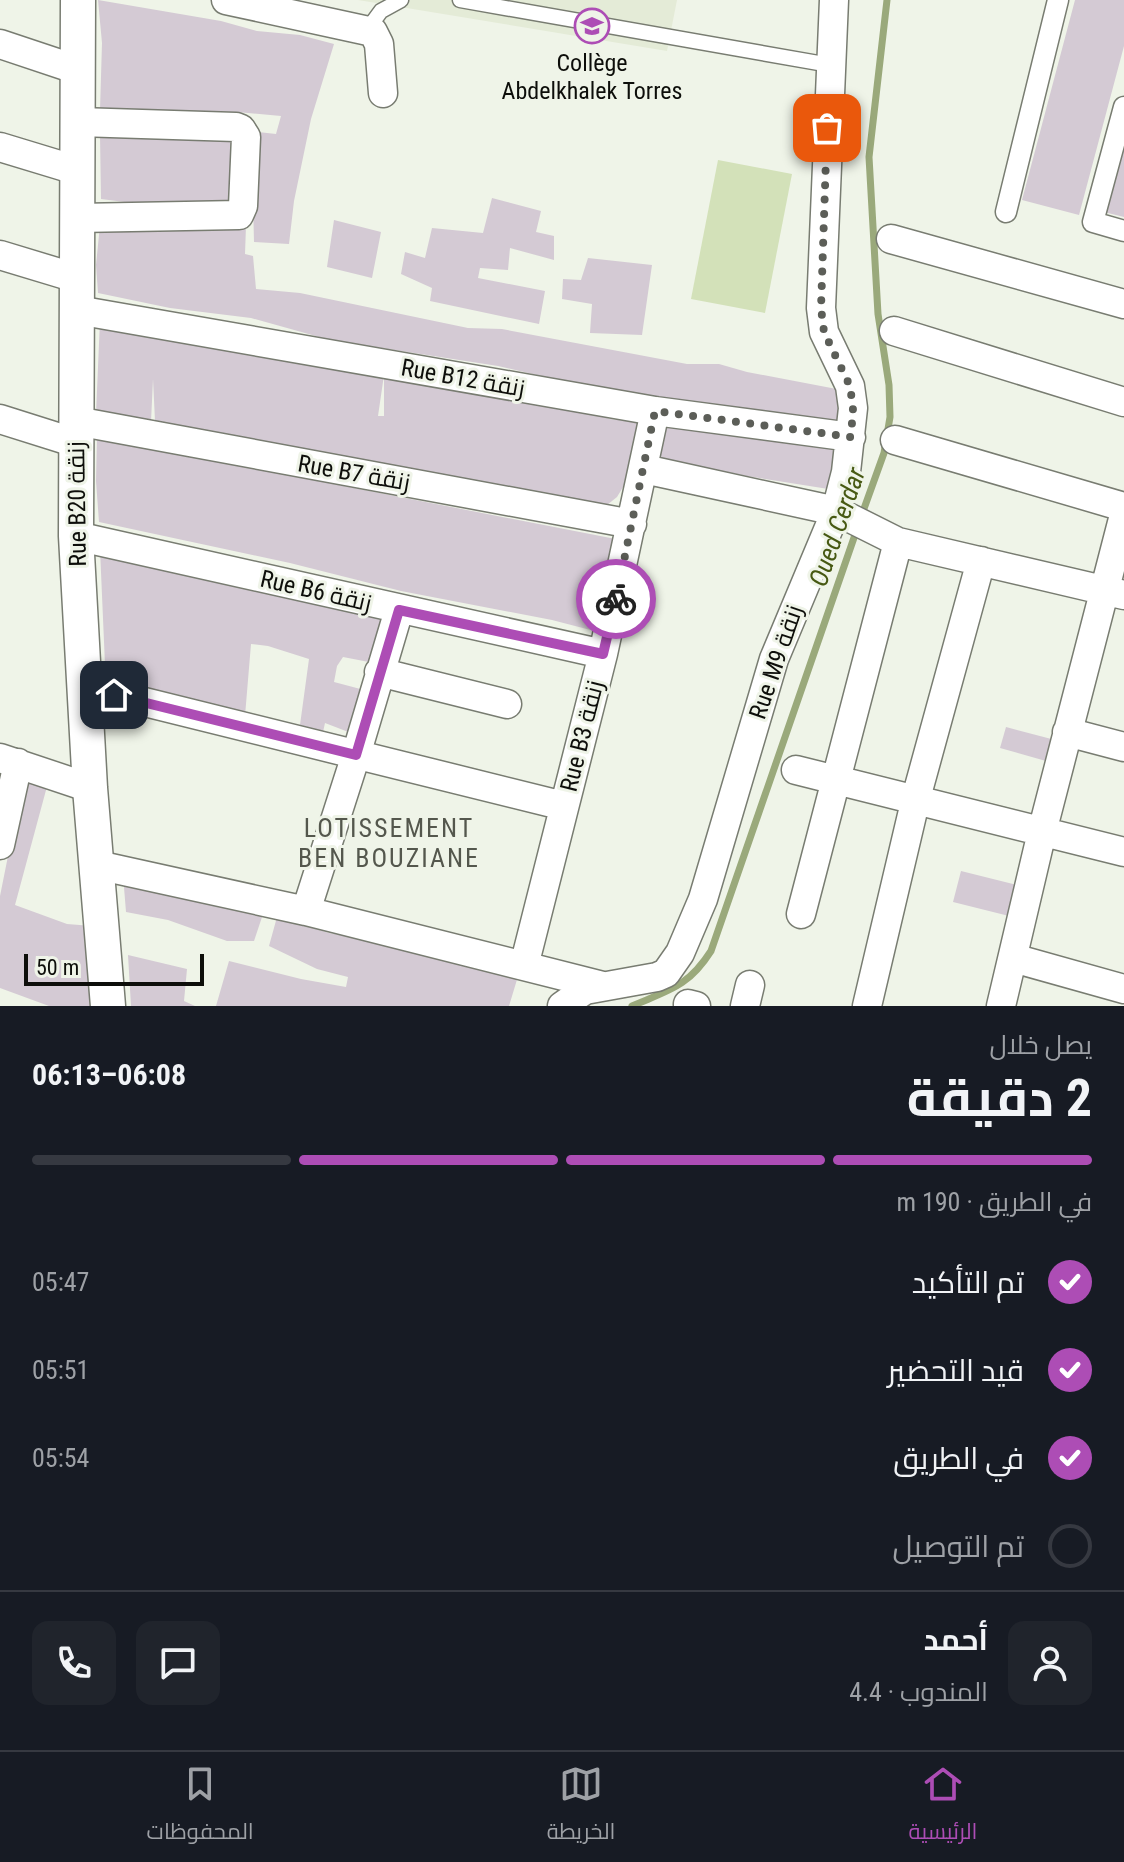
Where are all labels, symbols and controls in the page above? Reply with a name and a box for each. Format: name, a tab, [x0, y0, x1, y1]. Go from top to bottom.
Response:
school or university icon: Collège Abdelkhalek Torres	[573, 7, 611, 45]
place label: Collège Abdelkhalek Torres	[502, 49, 682, 105]
pin	[793, 94, 861, 162]
icon: bag	[805, 106, 849, 150]
street label: Rue B12 زنقة	[399, 353, 527, 403]
street label: Rue B20 زنقة	[62, 441, 92, 567]
street label: Rue B7 زنقة	[296, 449, 412, 497]
water label: Oued Cerdar	[803, 463, 872, 590]
courier	[576, 559, 656, 639]
street label: Rue B6 زنقة	[258, 565, 374, 617]
icon: bike	[594, 577, 638, 621]
street label: Rue M9 زنقة	[743, 601, 809, 723]
pin	[80, 661, 148, 729]
icon: home	[92, 673, 136, 717]
street label: Rue B3 زنقة	[555, 678, 609, 794]
district label: LOTISSEMENT BEN BOUZIANE	[298, 813, 480, 873]
scale bar	[24, 950, 204, 986]
text: 50 m	[36, 955, 79, 980]
text: يصل خلال	[990, 1030, 1092, 1060]
text: 06:08–06:13	[32, 1057, 186, 1092]
text: 2 دقيقة	[907, 1068, 1092, 1129]
text: في الطريق · 190 m	[896, 1187, 1092, 1217]
icon: check	[1048, 1260, 1092, 1304]
text: تم التأكيد	[912, 1265, 1024, 1300]
text: 05:47	[32, 1267, 89, 1297]
icon: check	[1048, 1348, 1092, 1392]
text: قيد التحضير	[887, 1353, 1024, 1388]
text: 05:51	[32, 1355, 89, 1385]
icon: check	[1048, 1436, 1092, 1480]
text: في الطريق	[893, 1441, 1024, 1476]
text: 05:54	[32, 1443, 89, 1473]
text: تم التوصيل	[892, 1529, 1024, 1564]
button: phone	[32, 1621, 116, 1705]
button: chat	[136, 1621, 220, 1705]
button: person	[1008, 1621, 1092, 1705]
text: أحمد	[924, 1622, 988, 1657]
text: المندوب · 4.4	[849, 1677, 988, 1707]
tab: المحفوظات	[147, 1762, 254, 1852]
tab: الخريطة	[547, 1762, 615, 1852]
tab: الرئيسية	[908, 1762, 977, 1852]

